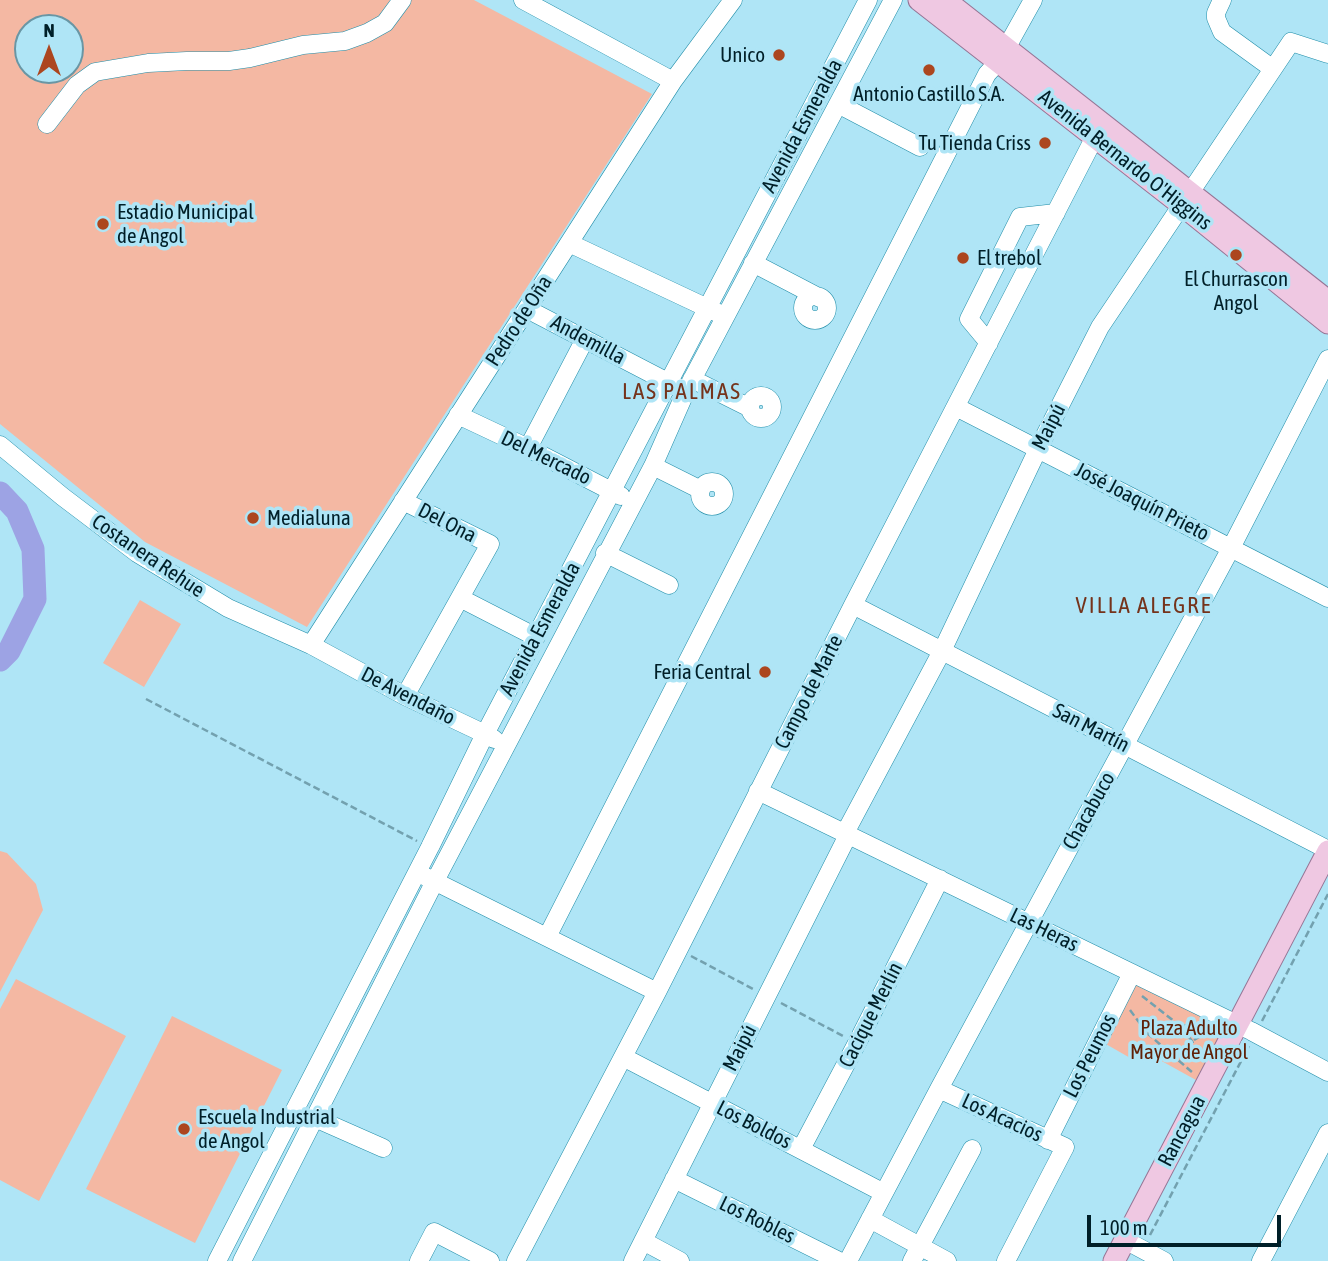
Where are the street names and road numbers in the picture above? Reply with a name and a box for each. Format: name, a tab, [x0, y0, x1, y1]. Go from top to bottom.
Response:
street label: Avenida Esmeralda	[756, 55, 848, 197]
street label: Avenida Bernardo O'Higgins	[1033, 84, 1217, 236]
street label: Pedro de Oña	[480, 271, 558, 371]
street label: Andemilla	[546, 310, 630, 370]
street label: Maipú	[1027, 400, 1071, 454]
street label: Del Mercado	[497, 425, 595, 491]
street label: José Joaquín Prieto	[1071, 457, 1213, 547]
street label: Del Ona	[414, 498, 480, 548]
street label: Costanera Rehue	[87, 509, 209, 603]
street label: Avenida Esmeralda	[494, 558, 586, 700]
street label: Campo de Marte	[769, 631, 849, 753]
street label: De Avendaño	[357, 662, 459, 730]
street label: San Martín	[1049, 698, 1133, 758]
street label: Chacabuco	[1057, 768, 1121, 854]
street label: Las Heras	[1006, 903, 1082, 957]
street label: Cacique Merlín	[834, 958, 908, 1072]
street label: Los Peumos	[1058, 1010, 1122, 1102]
street label: Maipú	[718, 1021, 762, 1075]
street label: Los Acacios	[958, 1088, 1046, 1148]
street label: Rancagua	[1153, 1091, 1211, 1171]
street label: Los Boldos	[712, 1095, 796, 1155]
street label: Los Robles	[715, 1191, 799, 1249]

